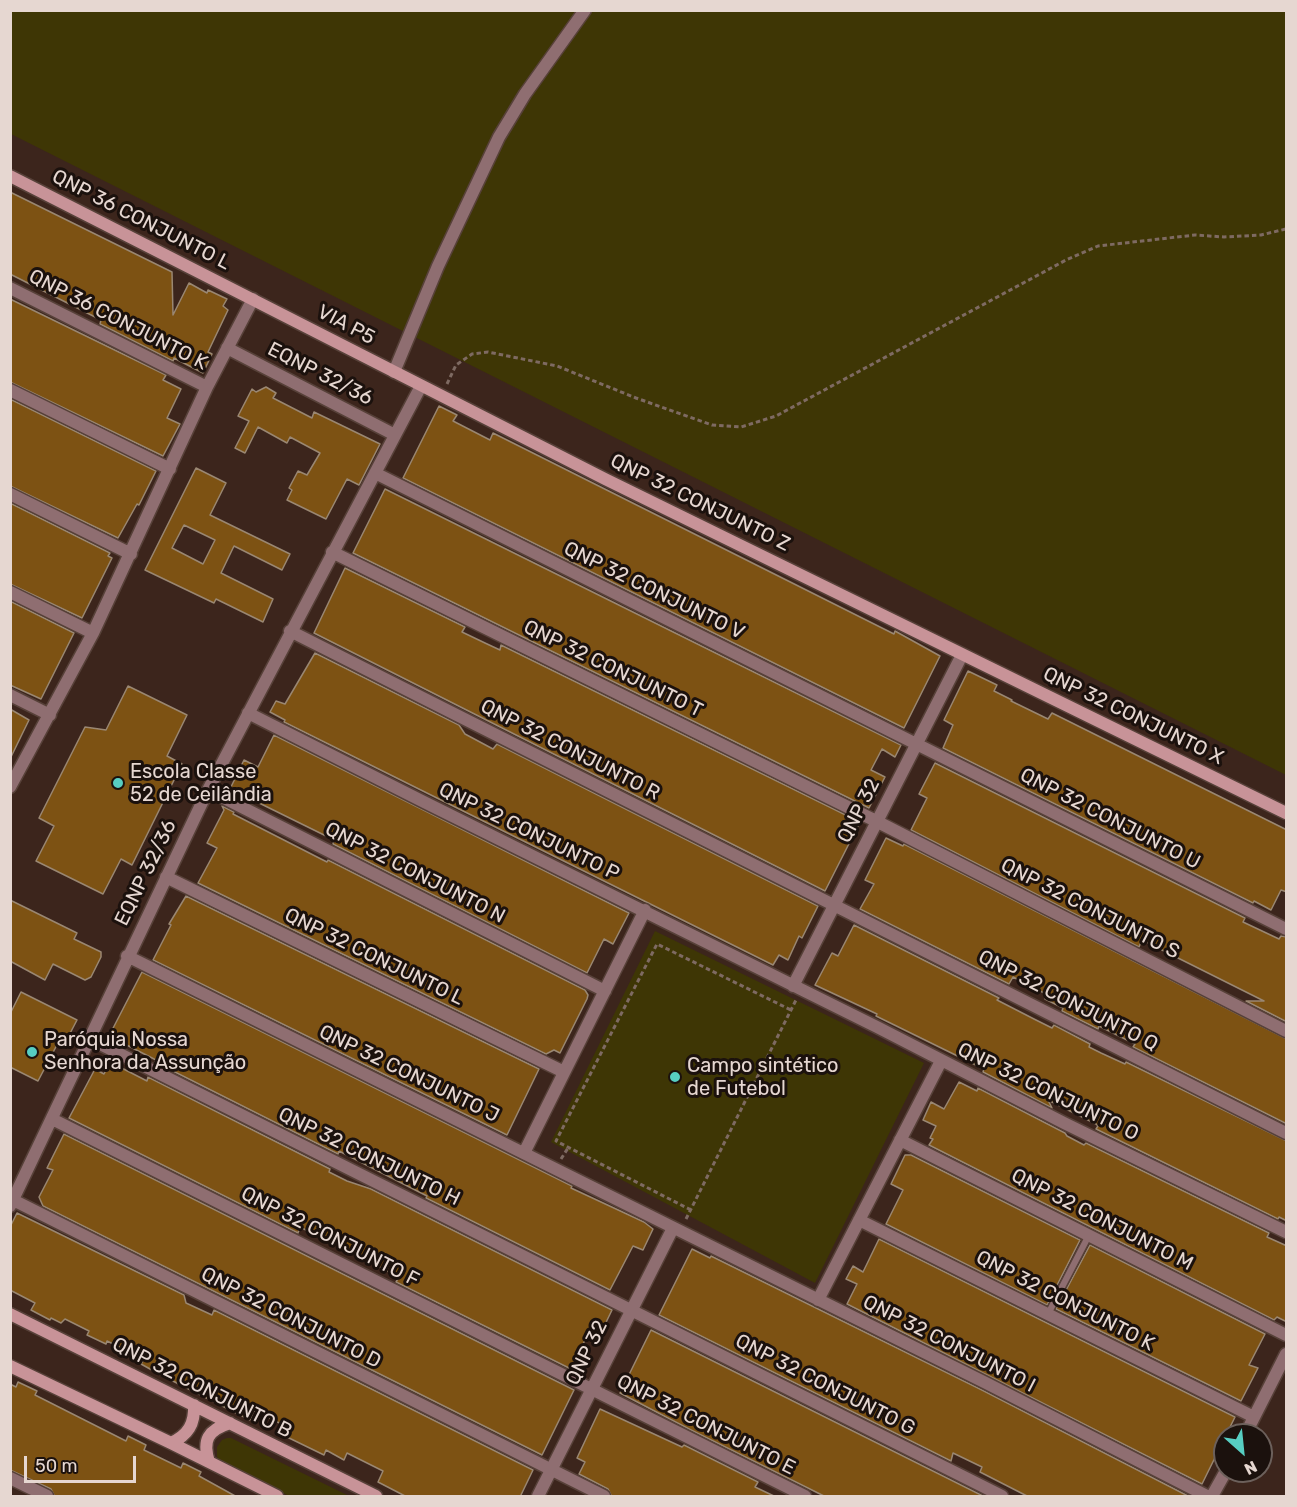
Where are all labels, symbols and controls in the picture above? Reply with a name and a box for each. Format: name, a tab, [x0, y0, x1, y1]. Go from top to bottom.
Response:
street label: QNP 36 CONJUNTO L	[48, 165, 234, 275]
street label: QNP 36 CONJUNTO K	[25, 265, 211, 375]
street label: VIA P5	[313, 300, 379, 350]
street label: EQNP 32/36	[263, 337, 377, 411]
street label: QNP 32 CONJUNTO Z	[606, 449, 794, 557]
street label: QNP 32 CONJUNTO V	[560, 537, 748, 645]
street label: QNP 32 CONJUNTO T	[519, 615, 707, 723]
street label: QNP 32 CONJUNTO X	[1039, 662, 1227, 770]
street label: QNP 32 CONJUNTO R	[476, 694, 664, 806]
place label: Escola Classe 52 de Ceilândia	[130, 760, 272, 807]
street label: QNP 32 CONJUNTO U	[1016, 763, 1204, 875]
street label: QNP 32	[833, 775, 885, 847]
marker: Escola Classe 52 de Ceilândia	[111, 776, 125, 790]
street label: QNP 32 CONJUNTO P	[435, 778, 623, 886]
street label: EQNP 32/36	[110, 816, 182, 930]
street label: QNP 32 CONJUNTO N	[321, 817, 509, 929]
street label: QNP 32 CONJUNTO S	[997, 854, 1183, 964]
street label: QNP 32 CONJUNTO L	[281, 903, 467, 1011]
street label: QNP 32 CONJUNTO Q	[974, 945, 1162, 1057]
street label: QNP 32 CONJUNTO J	[315, 1020, 503, 1128]
place label: Paróquia Nossa Senhora da Assunção	[44, 1028, 246, 1075]
street label: QNP 32 CONJUNTO O	[954, 1038, 1142, 1146]
marker: Paróquia Nossa Senhora da Assunção	[25, 1045, 39, 1059]
place label: Campo sintético de Futebol	[687, 1054, 839, 1101]
marker: Campo sintético de Futebol	[668, 1070, 682, 1084]
street label: QNP 32 CONJUNTO H	[274, 1103, 464, 1211]
street label: QNP 32 CONJUNTO M	[1007, 1164, 1197, 1276]
street label: QNP 32 CONJUNTO F	[237, 1182, 423, 1292]
street label: QNP 32 CONJUNTO K	[972, 1246, 1158, 1356]
street label: QNP 32 CONJUNTO D	[197, 1262, 385, 1374]
street label: QNP 32 CONJUNTO I	[859, 1290, 1039, 1398]
street label: QNP 32	[561, 1317, 613, 1389]
street label: QNP 32 CONJUNTO G	[731, 1329, 919, 1441]
street label: QNP 32 CONJUNTO B	[108, 1332, 296, 1444]
street label: QNP 32 CONJUNTO E	[613, 1370, 799, 1480]
north arrow	[1213, 1423, 1273, 1483]
scale bar	[27, 1444, 140, 1482]
text: 50 m	[35, 1455, 78, 1477]
text: N	[1241, 1457, 1260, 1479]

